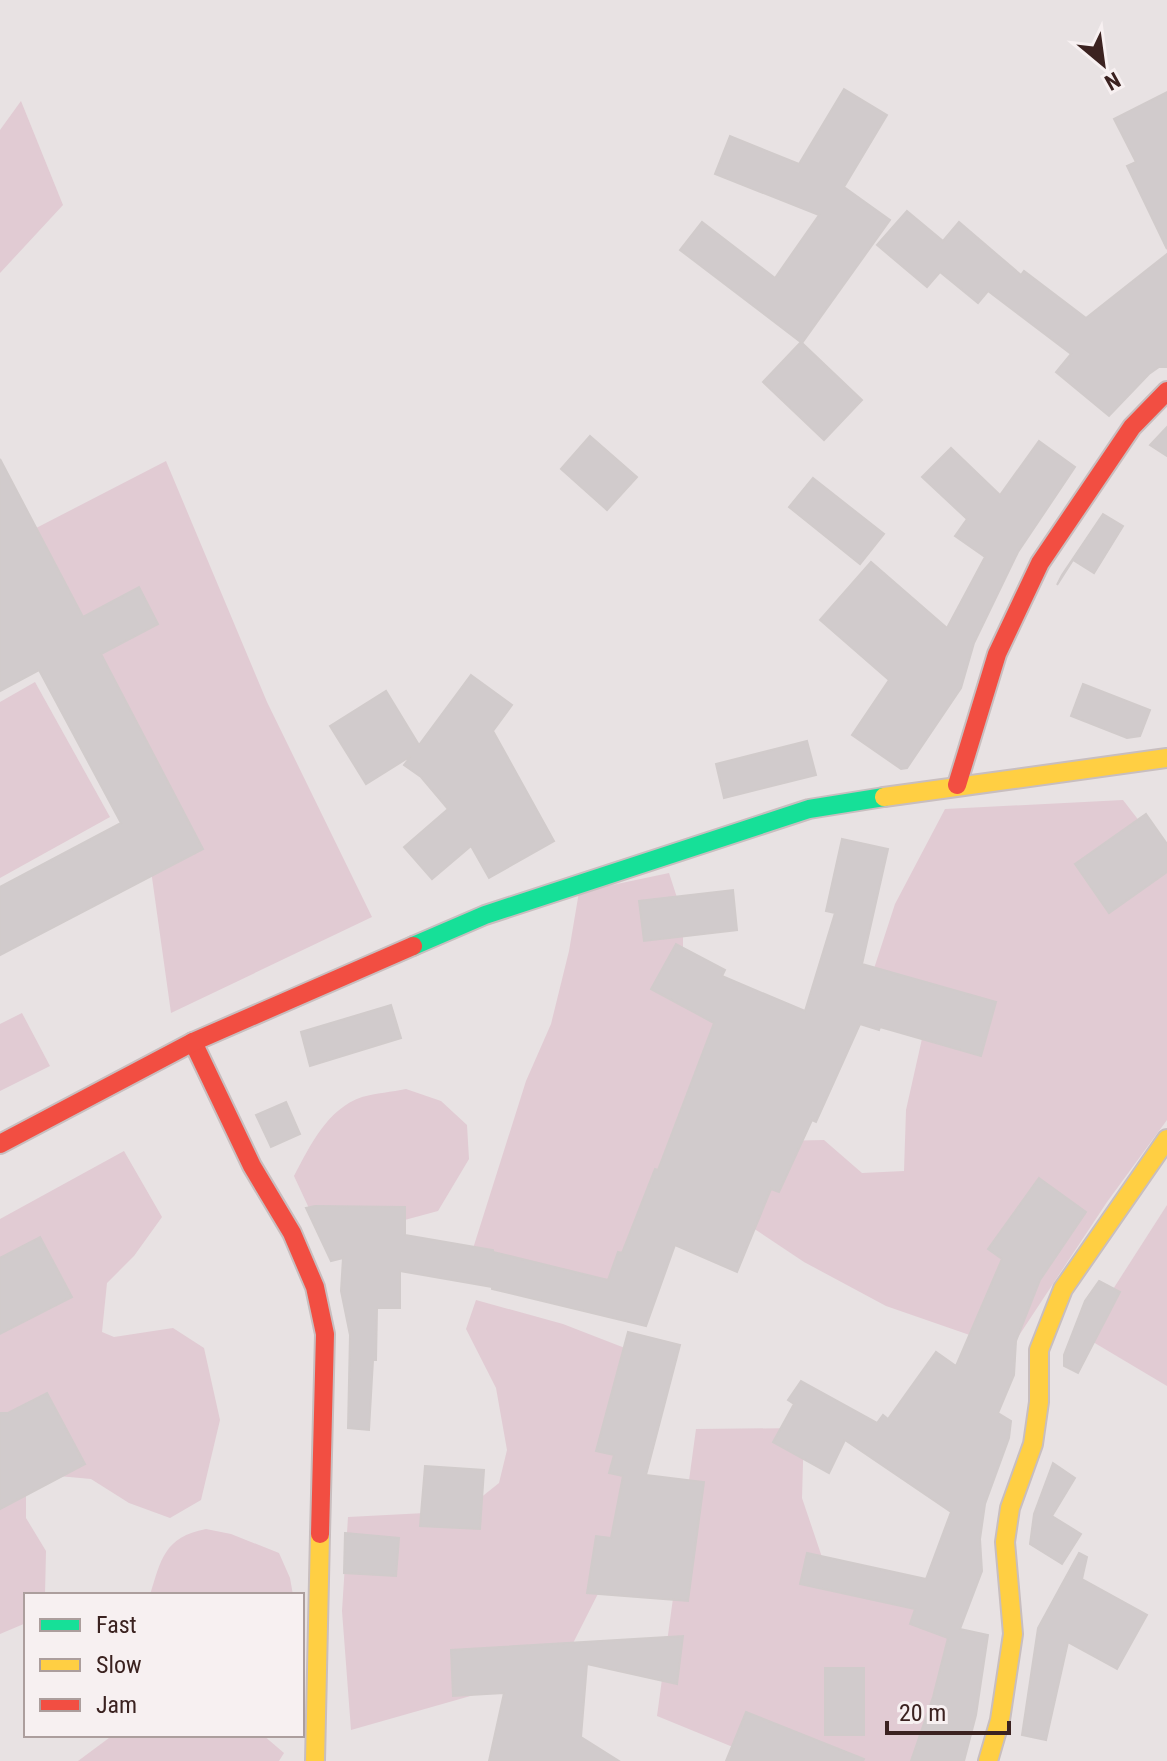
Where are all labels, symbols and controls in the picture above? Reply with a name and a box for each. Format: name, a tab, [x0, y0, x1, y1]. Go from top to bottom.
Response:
north arrow	[1063, 24, 1143, 104]
text: N	[1100, 67, 1124, 95]
legend	[24, 1593, 304, 1737]
text: Fast	[96, 1611, 137, 1639]
text: Slow	[96, 1651, 142, 1679]
scale bar	[887, 1685, 1009, 1735]
text: Jam	[96, 1691, 137, 1719]
text: 20 m	[899, 1699, 946, 1727]

